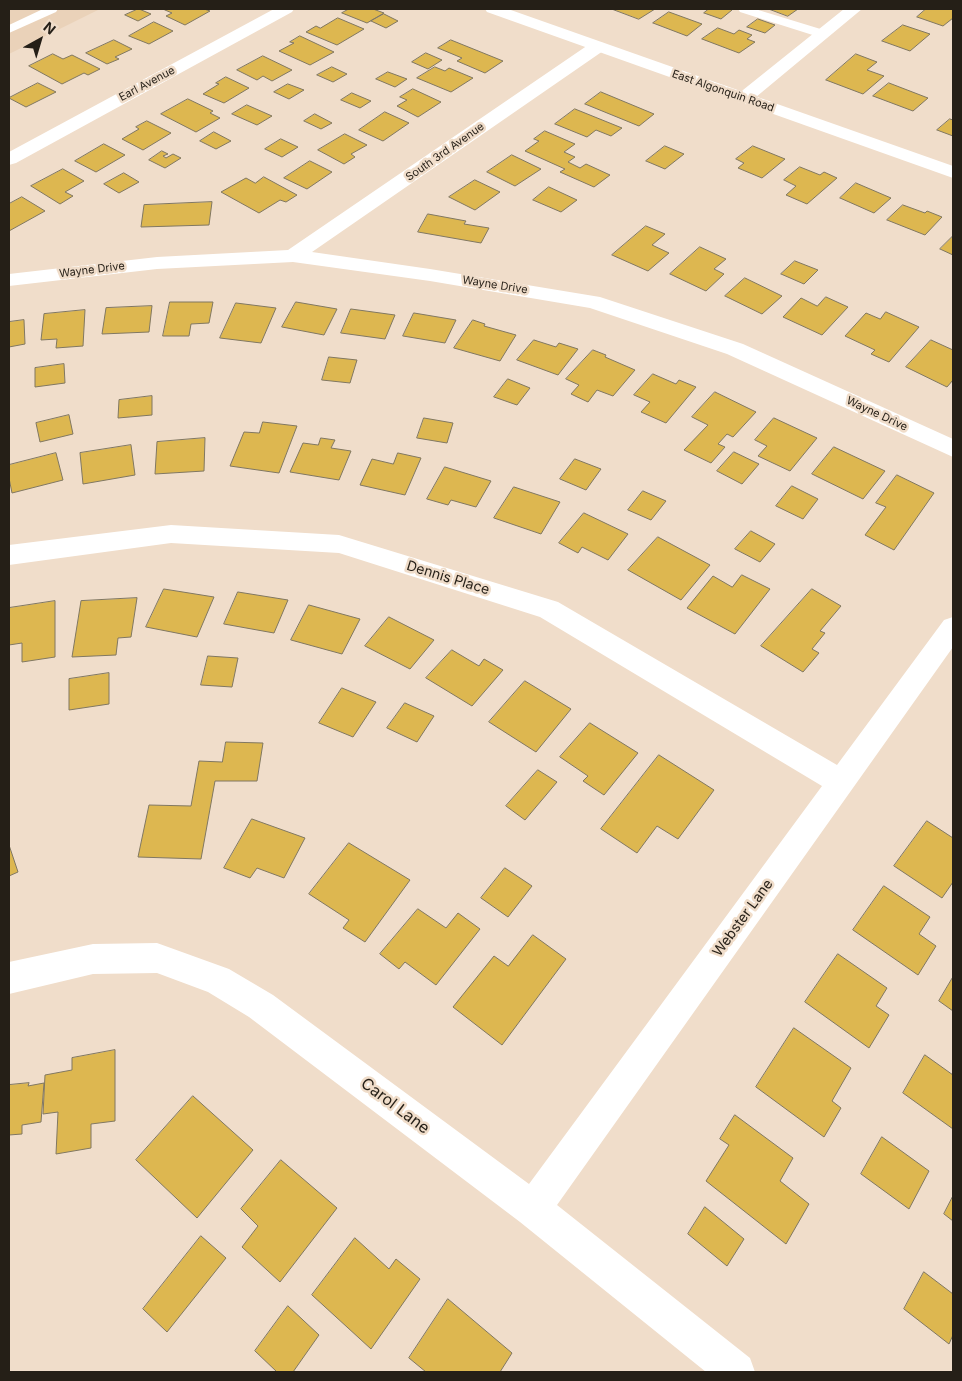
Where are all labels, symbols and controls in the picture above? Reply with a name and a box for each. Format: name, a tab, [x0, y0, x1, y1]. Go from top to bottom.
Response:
north arrow	[15, 15, 65, 65]
text: N	[40, 18, 59, 38]
street label: Earl Avenue	[117, 64, 177, 104]
street label: East Algonquin Road	[670, 67, 776, 115]
street label: South 3rd Avenue	[403, 120, 487, 184]
street label: Wayne Drive	[59, 259, 125, 281]
street label: Wayne Drive	[461, 273, 529, 297]
street label: Wayne Drive	[844, 394, 910, 434]
street label: Dennis Place	[404, 557, 492, 599]
street label: Webster Lane	[709, 876, 777, 960]
street label: Carol Lane	[357, 1074, 433, 1138]

